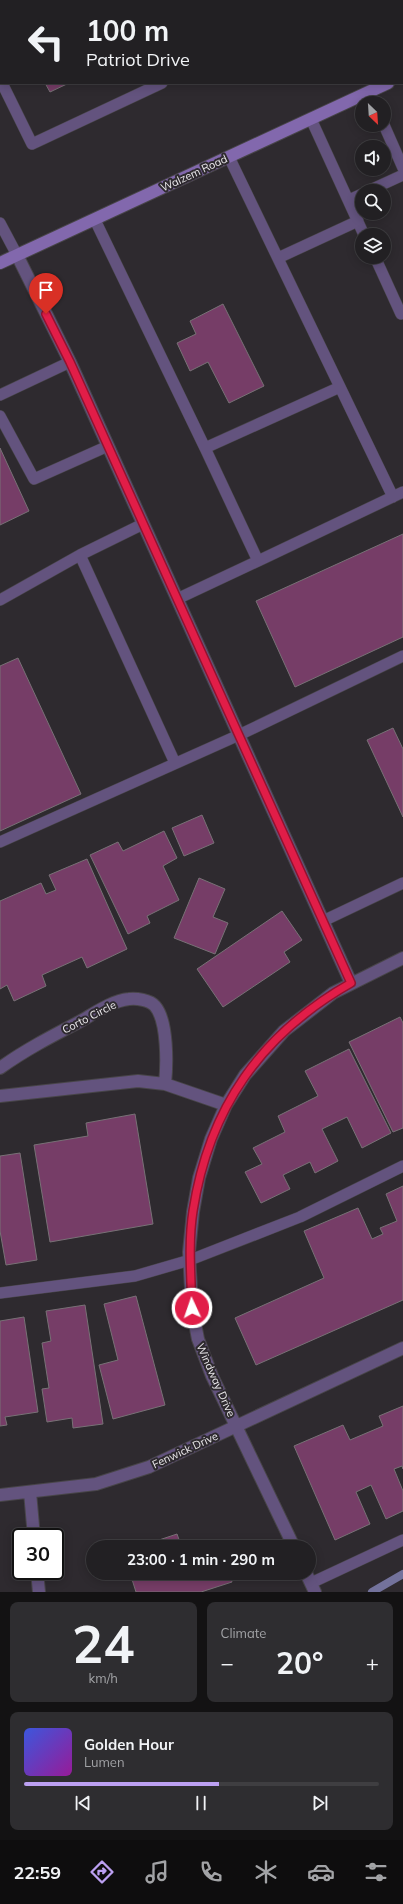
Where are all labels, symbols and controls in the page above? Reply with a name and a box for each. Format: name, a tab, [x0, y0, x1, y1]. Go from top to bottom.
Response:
text: 100 m	[86, 13, 169, 48]
icon: left	[20, 16, 72, 68]
text: Patriot Drive	[86, 48, 190, 71]
north arrow	[355, 96, 391, 132]
map controls	[355, 96, 391, 264]
button: sound	[355, 140, 391, 176]
street label: Walzem Road	[158, 151, 230, 195]
button: search	[355, 184, 391, 220]
button: layers	[355, 228, 391, 264]
pin	[29, 273, 63, 314]
icon: arrive	[35, 279, 57, 301]
street label: Corto Circle	[60, 997, 118, 1037]
position arrow	[171, 1287, 213, 1329]
street label: Windway Drive	[194, 1341, 238, 1419]
street label: Fenwick Drive	[150, 1429, 220, 1471]
speed limit sign: 30	[12, 1528, 64, 1580]
text: 23:00 · 1 min · 290 m	[127, 1550, 275, 1569]
text: 24	[72, 1611, 134, 1676]
text: Climate	[221, 1625, 266, 1641]
text: 20°	[276, 1644, 323, 1682]
text: −	[221, 1649, 234, 1677]
text: +	[366, 1649, 379, 1677]
text: km/h	[89, 1670, 118, 1686]
text: Golden Hour	[84, 1735, 174, 1754]
text: Lumen	[84, 1754, 125, 1770]
icon: previous	[72, 1792, 94, 1814]
icon: pause	[190, 1792, 212, 1814]
icon: next	[309, 1792, 331, 1814]
icon: directions	[88, 1858, 116, 1886]
icon: music	[143, 1858, 171, 1886]
icon: phone	[197, 1858, 225, 1886]
icon: climate	[252, 1858, 280, 1886]
icon: car	[307, 1858, 335, 1886]
icon: filters	[362, 1858, 390, 1886]
text: 22:59	[13, 1861, 61, 1884]

